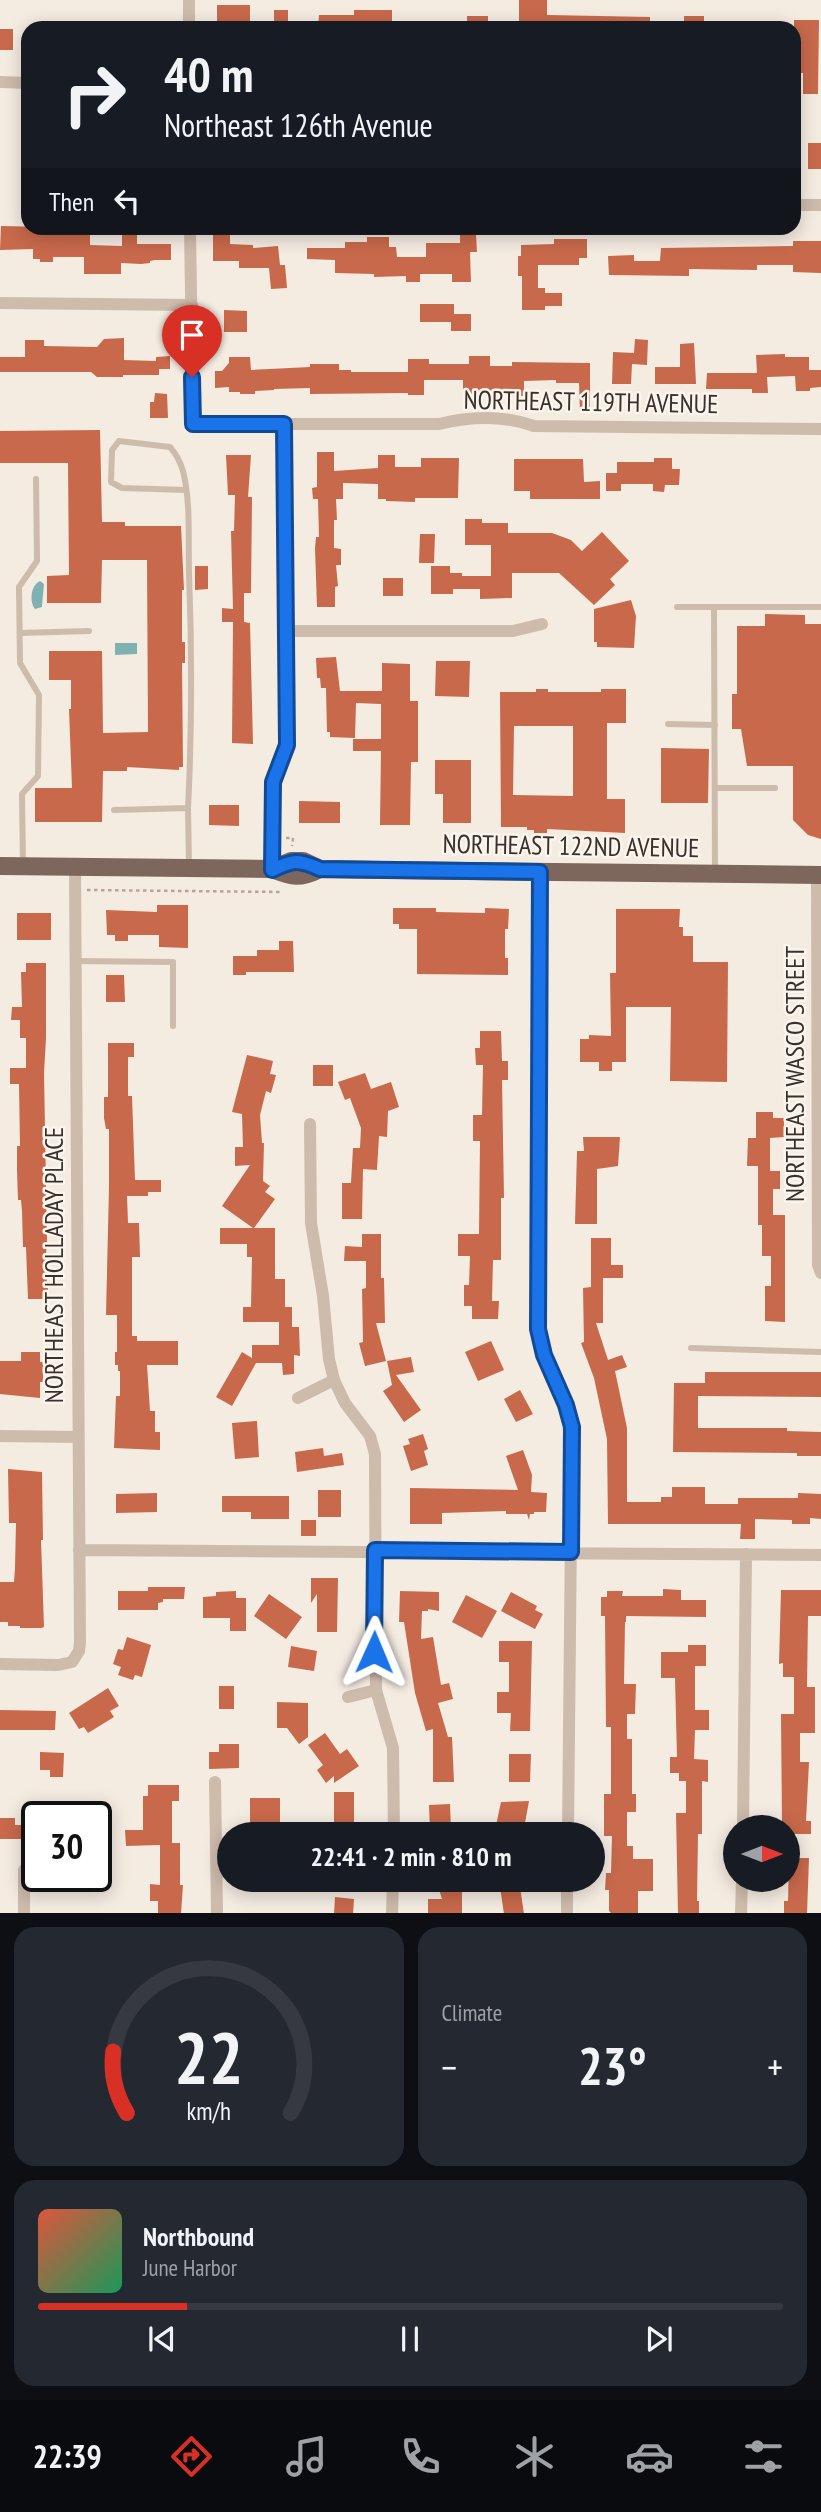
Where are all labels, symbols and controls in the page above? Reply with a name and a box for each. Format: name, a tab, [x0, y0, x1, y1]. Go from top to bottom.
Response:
text: 40 m	[164, 42, 253, 106]
icon: right	[49, 49, 140, 140]
text: Northeast 126th Avenue	[164, 104, 433, 146]
icon: left	[108, 182, 146, 220]
text: Then	[49, 185, 94, 218]
pin	[162, 305, 222, 377]
icon: arrive	[173, 316, 211, 354]
street label: NORTHEAST 119TH AVENUE	[463, 383, 719, 420]
street label: NORTHEAST 122ND AVENUE	[442, 827, 700, 864]
street label: NORTHEAST WASCO STREET	[778, 946, 811, 1202]
street label: NORTHEAST HOLLADAY PLACE	[37, 1127, 70, 1403]
position arrow	[337, 1615, 411, 1689]
speed limit sign: 30	[21, 1801, 112, 1892]
north arrow	[723, 1815, 800, 1892]
map controls	[723, 1815, 800, 1892]
text: 22:41 · 2 min · 810 m	[311, 1840, 511, 1873]
text: Climate	[442, 1998, 502, 2027]
text: 22	[174, 2009, 244, 2103]
text: 23°	[578, 2032, 647, 2099]
text: −	[442, 2042, 457, 2091]
text: +	[767, 2042, 783, 2091]
text: km/h	[187, 2094, 231, 2126]
text: Northbound	[143, 2220, 254, 2253]
text: June Harbor	[143, 2253, 237, 2282]
icon: previous	[143, 2320, 181, 2358]
icon: pause	[391, 2320, 429, 2358]
icon: next	[640, 2320, 678, 2358]
icon: directions	[167, 2432, 216, 2481]
icon: music	[282, 2432, 331, 2481]
icon: phone	[396, 2432, 445, 2481]
icon: climate	[510, 2432, 559, 2481]
icon: car	[625, 2432, 674, 2481]
icon: filters	[739, 2432, 788, 2481]
text: 22:39	[33, 2435, 102, 2477]

